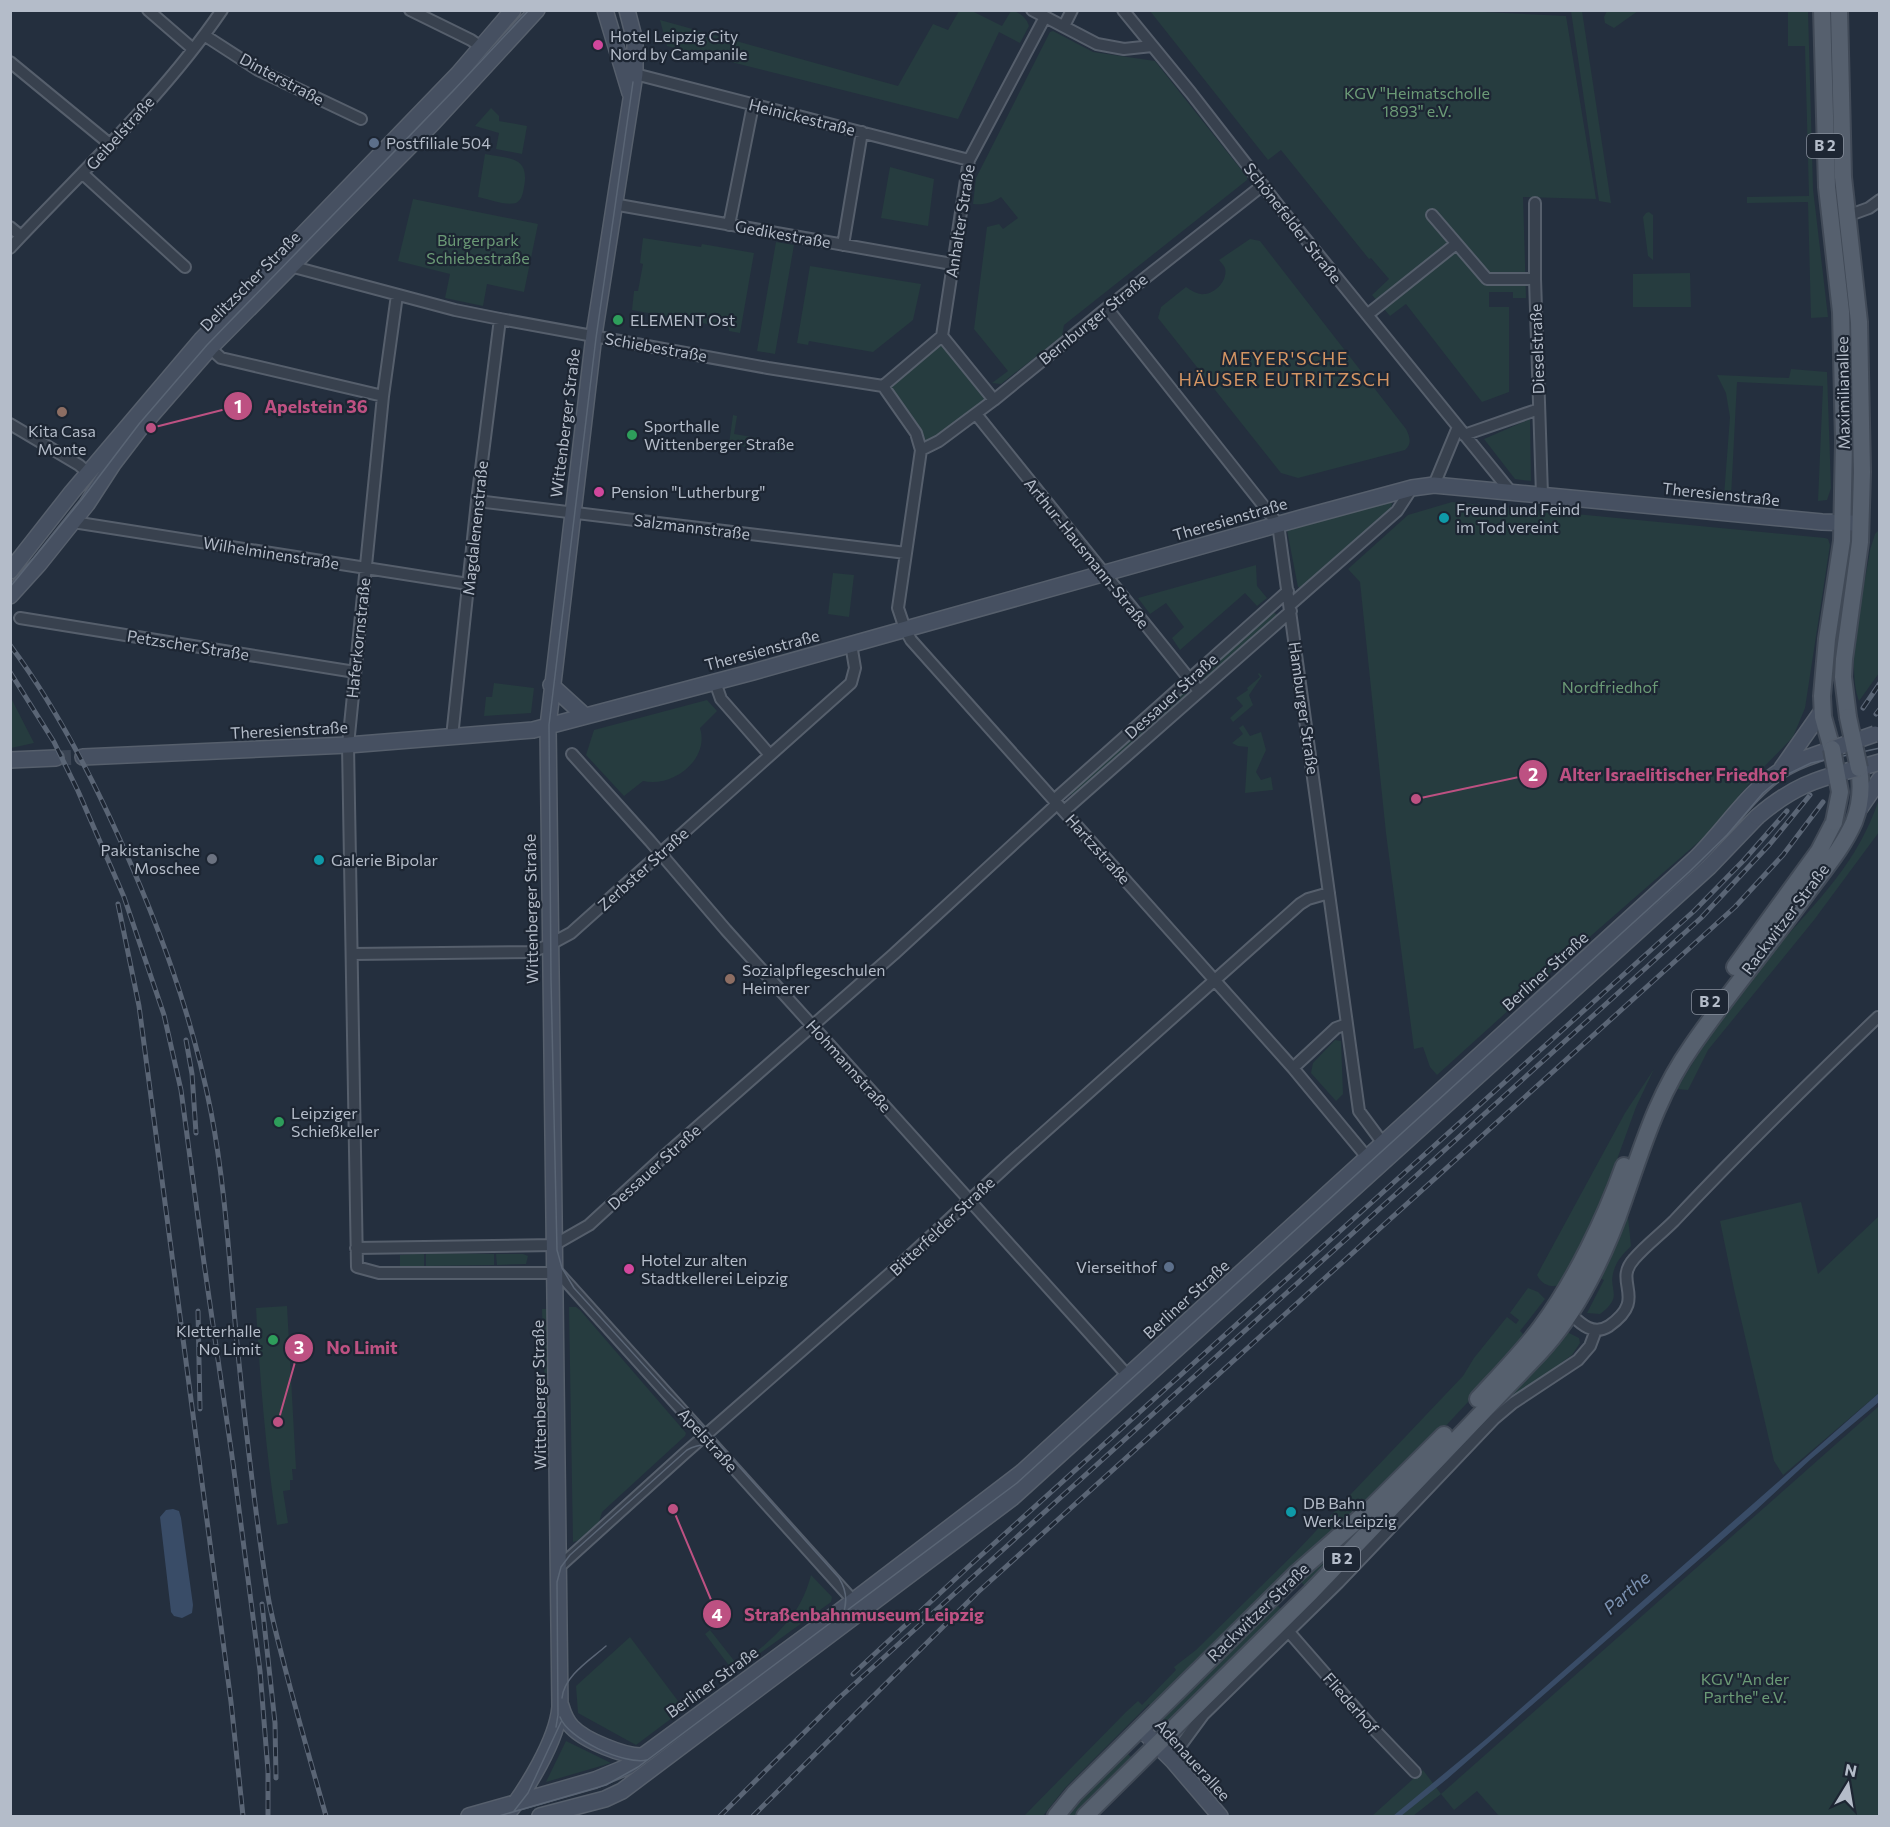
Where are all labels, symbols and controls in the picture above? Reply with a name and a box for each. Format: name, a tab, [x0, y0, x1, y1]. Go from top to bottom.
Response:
place label: Hotel Leipzig City Nord by Campanile	[610, 26, 748, 63]
marker: Hotel Leipzig City Nord by Campanile	[591, 38, 605, 52]
street label: Dinterstraße	[237, 48, 328, 109]
park label: KGV "Heimatscholle 1893" e.V.	[1344, 83, 1490, 120]
street label: Geibelstraße	[82, 92, 158, 173]
street label: Heinickestraße	[747, 94, 857, 139]
place label: Postfiliale 504	[386, 133, 491, 152]
road number: B 2	[1807, 134, 1843, 158]
marker: Postfiliale 504	[367, 136, 381, 150]
street label: Schönefelder Straße	[1240, 159, 1346, 287]
street label: Anhalter Straße	[941, 163, 978, 279]
street label: Gedikestraße	[734, 216, 832, 251]
street label: Delitzscher Straße	[196, 227, 304, 335]
park label: Bürgerpark Schiebestraße	[426, 230, 530, 267]
street label: Bernburger Straße	[1035, 269, 1151, 368]
street label: Dieselstraße	[1525, 303, 1548, 395]
place label: ELEMENT Ost	[630, 310, 736, 329]
marker: ELEMENT Ost	[611, 313, 625, 327]
street label: Schiebestraße	[603, 328, 709, 365]
street label: Maximilianallee	[1832, 336, 1853, 450]
street label: Wittenberger Straße	[546, 347, 583, 499]
district label: MEYER'SCHE HÄUSER EUTRITZSCH	[1178, 347, 1392, 390]
callout: Apelstein 36	[223, 388, 380, 424]
text: 1	[234, 395, 242, 417]
text: Apelstein 36	[264, 395, 368, 417]
marker: Kita Casa Monte	[55, 405, 69, 419]
place label: Sporthalle Wittenberger Straße	[644, 416, 794, 453]
place label: Kita Casa Monte	[28, 421, 96, 458]
marker: Sporthalle Wittenberger Straße	[625, 428, 639, 442]
street label: Magdalenenstraße	[458, 460, 491, 596]
street label: Arthur-Hausmann-Straße	[1021, 474, 1154, 632]
street label: Theresienstraße	[1661, 478, 1781, 509]
place label: Pension "Lutherburg"	[611, 482, 766, 501]
marker: Pension "Lutherburg"	[592, 485, 606, 499]
street label: Theresienstraße	[1171, 493, 1289, 544]
place label: Freund und Feind im Tod vereint	[1456, 499, 1580, 536]
street label: Salzmannstraße	[633, 510, 751, 543]
marker: Freund und Feind im Tod vereint	[1437, 511, 1451, 525]
street label: Wilhelminenstraße	[202, 532, 340, 573]
street label: Haferkornstraße	[342, 577, 373, 699]
street label: Petzscher Straße	[126, 625, 250, 664]
street label: Theresienstraße	[702, 625, 821, 674]
street label: Hamburger Straße	[1286, 640, 1323, 776]
street label: Dessauer Straße	[1120, 649, 1221, 742]
park label: Nordfriedhof	[1562, 677, 1659, 696]
street label: Theresienstraße	[230, 717, 348, 742]
callout: Alter Israelitischer Friedhof	[1518, 756, 1799, 792]
text: 2	[1528, 763, 1538, 785]
text: Alter Israelitischer Friedhof	[1559, 763, 1787, 785]
street label: Hartzstraße	[1062, 810, 1135, 888]
street label: Zerbster Straße	[594, 823, 692, 914]
street label: Wittenberger Straße	[520, 834, 541, 984]
place label: Pakistanische Moschee	[101, 840, 200, 877]
place label: Galerie Bipolar	[331, 850, 439, 869]
marker: Pakistanische Moschee	[205, 852, 219, 866]
marker: Galerie Bipolar	[312, 853, 326, 867]
street label: Rackwitzer Straße	[1737, 860, 1832, 978]
street label: Berliner Straße	[1498, 927, 1591, 1014]
place label: Sozialpflegeschulen Heimerer	[742, 960, 886, 997]
marker: Sozialpflegeschulen Heimerer	[723, 972, 737, 986]
road number: B 2	[1692, 990, 1728, 1014]
street label: Hohmannstraße	[803, 1015, 896, 1116]
place label: Leipziger Schießkeller	[291, 1103, 380, 1140]
marker: Leipziger Schießkeller	[272, 1115, 286, 1129]
street label: Dessauer Straße	[603, 1120, 704, 1213]
street label: Bitterfelder Straße	[885, 1172, 998, 1279]
place label: Hotel zur alten Stadtkellerei Leipzig	[641, 1250, 788, 1287]
street label: Berliner Straße	[1139, 1255, 1232, 1342]
place label: Vierseithof	[1076, 1257, 1158, 1276]
marker: Vierseithof	[1162, 1260, 1176, 1274]
marker: Hotel zur alten Stadtkellerei Leipzig	[622, 1262, 636, 1276]
street label: Wittenberger Straße	[528, 1320, 549, 1470]
place label: Kletterhalle No Limit	[176, 1321, 261, 1358]
callout: No Limit	[284, 1330, 409, 1366]
marker: Kletterhalle No Limit	[266, 1333, 280, 1347]
text: 3	[294, 1336, 304, 1358]
text: No Limit	[326, 1336, 398, 1358]
street label: Apelstraße	[675, 1404, 742, 1476]
place label: DB Bahn Werk Leipzig	[1303, 1493, 1397, 1530]
marker: DB Bahn Werk Leipzig	[1284, 1505, 1298, 1519]
road number: B 2	[1324, 1547, 1360, 1571]
street label: Rackwitzer Straße	[1203, 1558, 1312, 1665]
water label: Parthe	[1598, 1566, 1655, 1619]
callout: Straßenbahnmuseum Leipzig	[702, 1596, 996, 1632]
text: 4	[711, 1603, 723, 1625]
text: Straßenbahnmuseum Leipzig	[744, 1603, 984, 1625]
street label: Berliner Straße	[662, 1642, 761, 1721]
street label: Fliederhof	[1320, 1668, 1384, 1738]
park label: KGV "An der Parthe" e.V.	[1701, 1669, 1790, 1706]
street label: Adenauerallee	[1152, 1715, 1235, 1804]
north arrow	[1818, 1755, 1878, 1815]
text: N	[1843, 1759, 1859, 1780]

